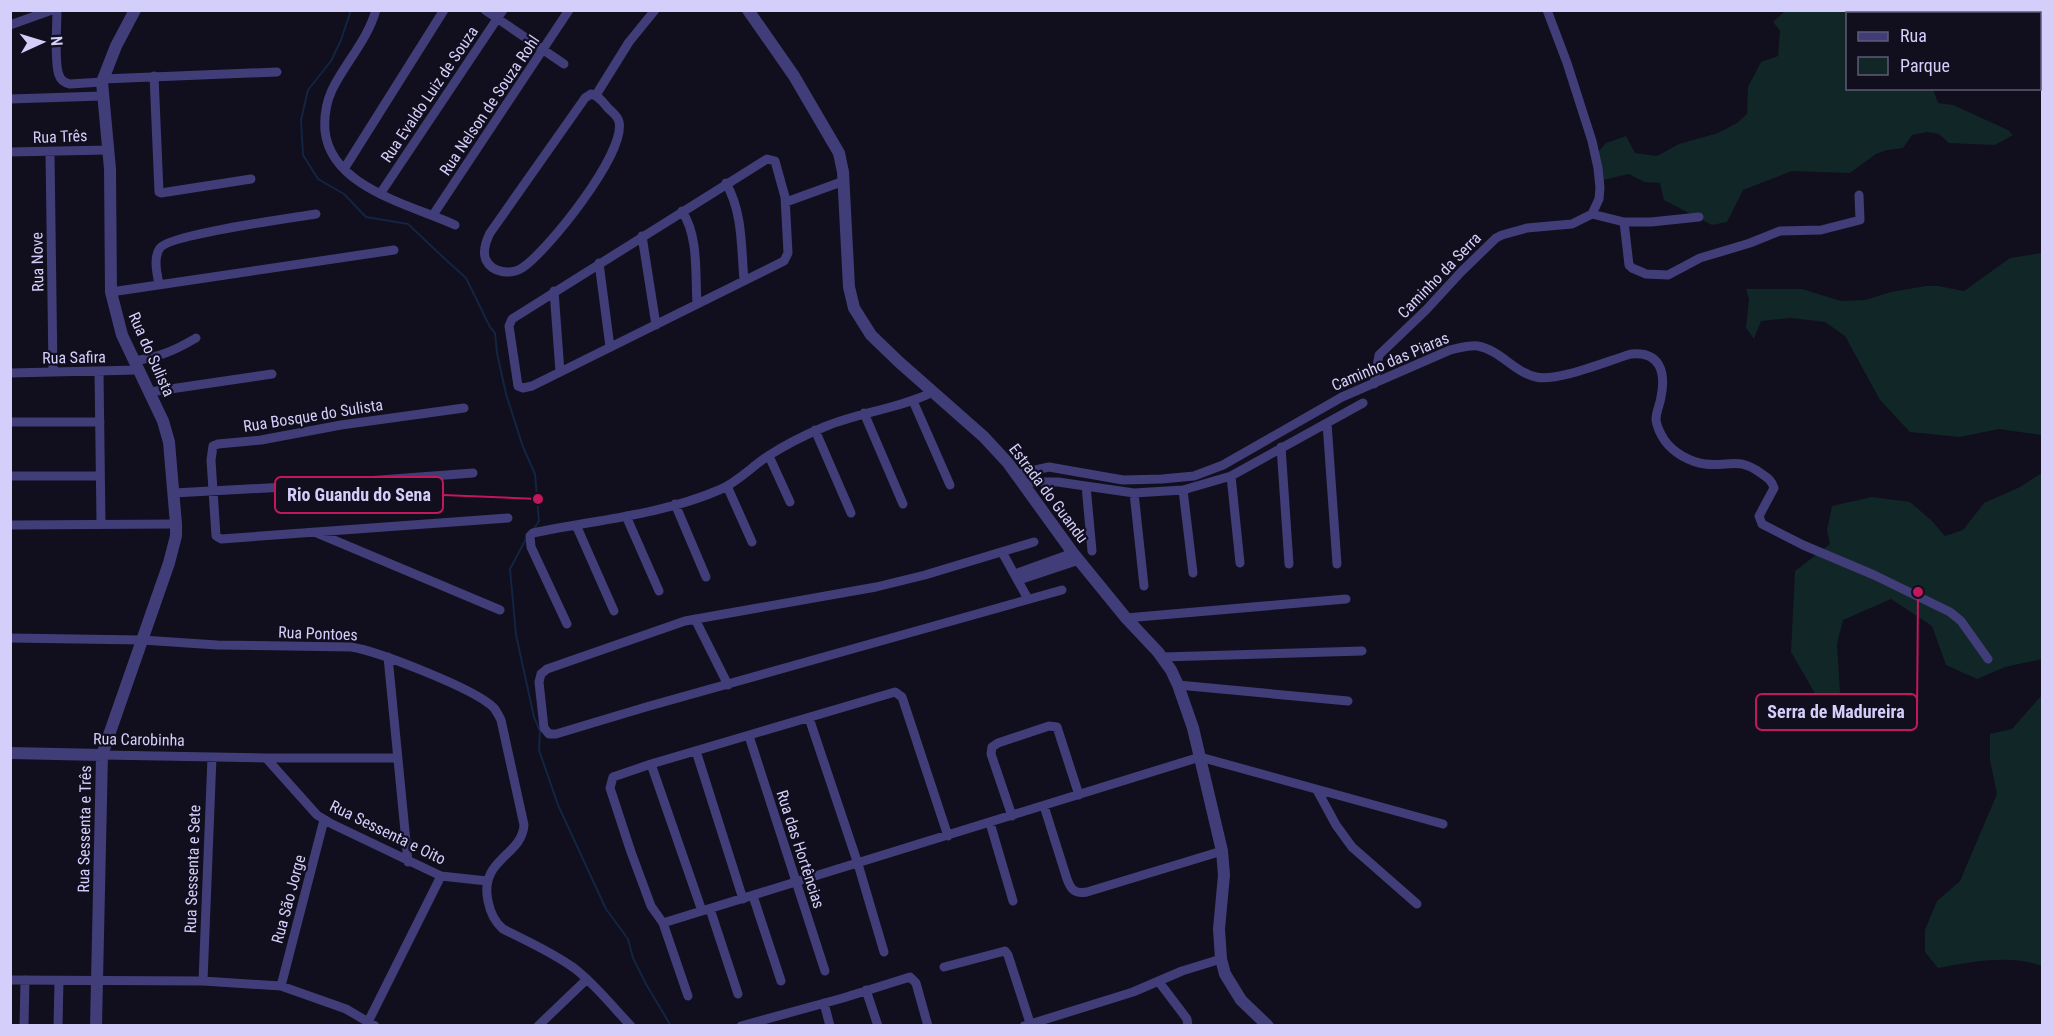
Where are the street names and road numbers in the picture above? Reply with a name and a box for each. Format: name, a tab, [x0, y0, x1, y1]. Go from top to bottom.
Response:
street label: Rua Evaldo Luiz de Souza	[377, 23, 482, 166]
street label: Rua Nelson de Souza Rohl	[435, 32, 543, 179]
street label: Rua Três	[32, 126, 88, 147]
street label: Caminho da Serra	[1394, 229, 1485, 322]
street label: Rua Nove	[27, 232, 48, 292]
street label: Rua do Sulista	[125, 309, 179, 399]
street label: Caminho das Piaras	[1329, 328, 1452, 395]
street label: Rua Safira	[42, 347, 106, 368]
street label: Rua Bosque do Sulista	[242, 395, 384, 436]
street label: Estrada do Guandu	[1005, 440, 1092, 547]
street label: Rua Pontoes	[278, 623, 358, 644]
street label: Rua Carobinha	[93, 729, 185, 750]
street label: Rua Sessenta e Três	[74, 765, 95, 893]
street label: Rua das Hortências	[772, 788, 829, 911]
street label: Rua Sessenta e Oito	[327, 796, 449, 869]
street label: Rua Sessenta e Sete	[181, 804, 204, 934]
street label: Rua São Jorge	[268, 853, 309, 946]

